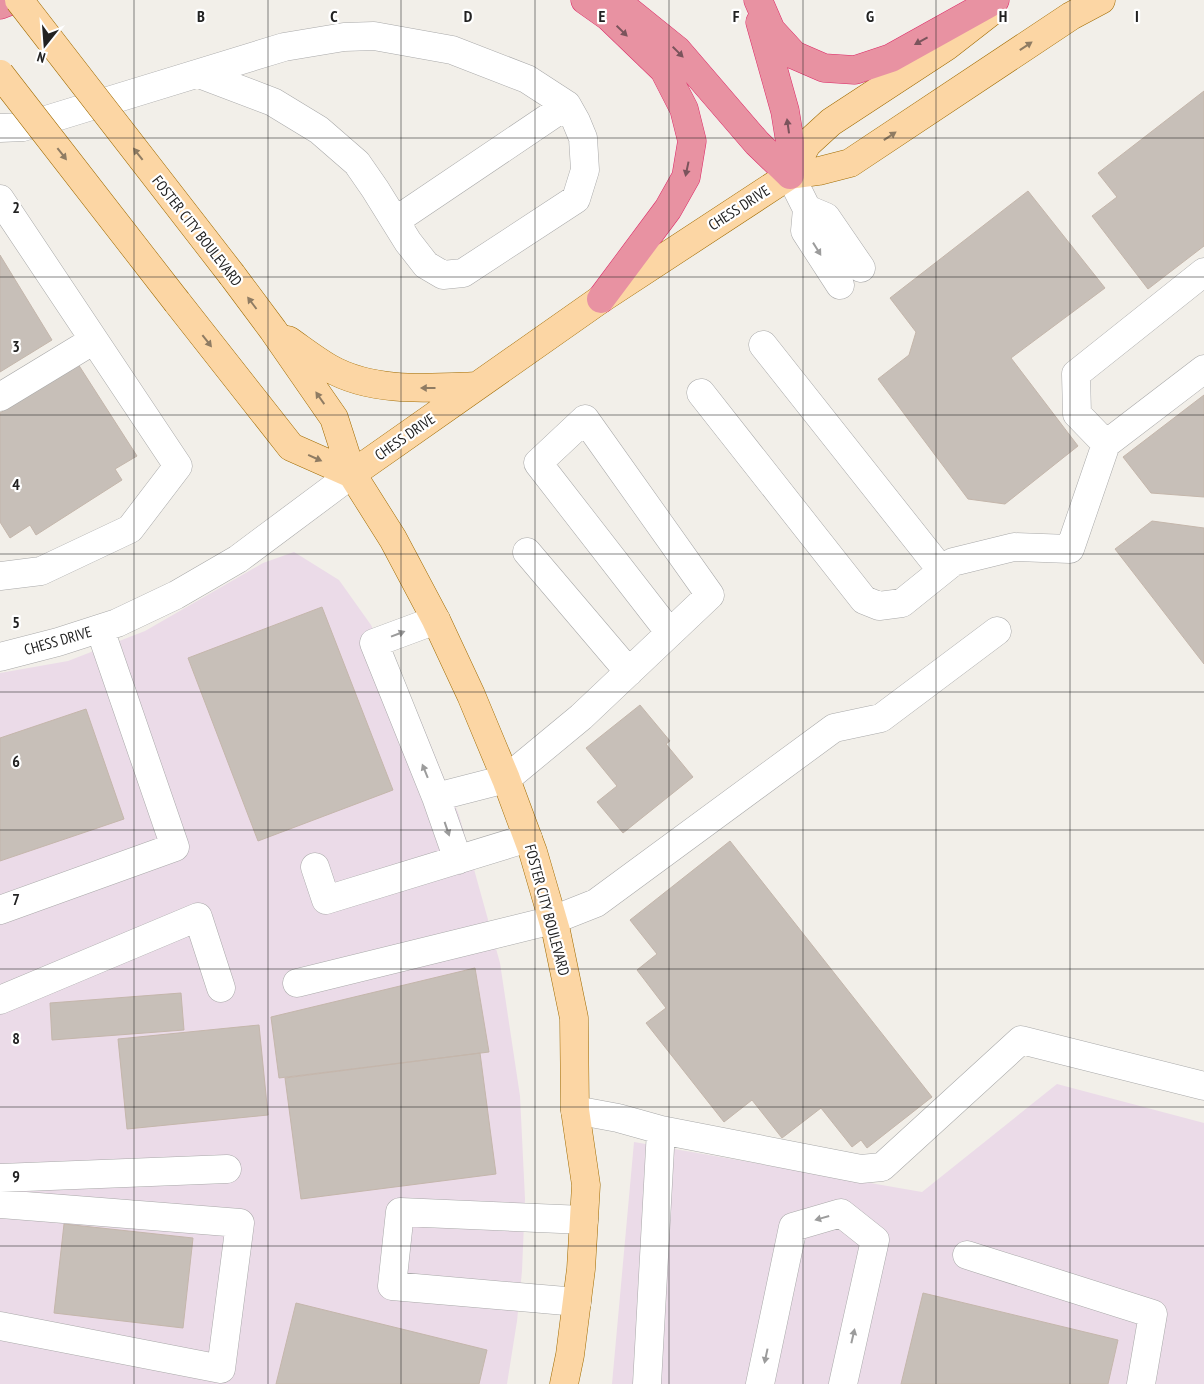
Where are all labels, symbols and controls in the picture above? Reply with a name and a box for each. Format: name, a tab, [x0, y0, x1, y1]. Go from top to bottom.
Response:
text: B	[197, 6, 205, 26]
text: C	[330, 6, 338, 26]
text: D	[464, 6, 473, 26]
text: E	[599, 6, 606, 26]
text: F	[733, 6, 740, 26]
text: G	[866, 6, 874, 26]
text: H	[999, 6, 1007, 26]
text: I	[1135, 6, 1139, 26]
north arrow	[20, 20, 70, 70]
one-way arrow	[616, 24, 628, 36]
one-way arrow	[915, 36, 928, 45]
one-way arrow	[1019, 41, 1032, 51]
one-way arrow	[672, 46, 684, 58]
text: N	[35, 48, 47, 67]
one-way arrow	[783, 118, 791, 134]
one-way arrow	[884, 131, 897, 141]
one-way arrow	[57, 147, 67, 161]
one-way arrow	[132, 147, 143, 160]
one-way arrow	[683, 161, 691, 176]
street label: FOSTER CITY BOULEVARD	[148, 172, 247, 290]
street label: CHESS DRIVE	[704, 181, 773, 234]
text: 2	[12, 197, 20, 217]
one-way arrow	[812, 242, 821, 256]
one-way arrow	[247, 297, 258, 310]
one-way arrow	[202, 334, 212, 348]
text: 3	[12, 336, 20, 356]
one-way arrow	[420, 384, 436, 392]
one-way arrow	[315, 391, 325, 405]
street label: CHESS DRIVE	[371, 409, 439, 464]
one-way arrow	[308, 455, 322, 463]
text: 4	[12, 474, 20, 494]
text: 5	[12, 612, 20, 632]
street label: CHESS DRIVE	[22, 622, 94, 659]
one-way arrow	[391, 630, 406, 638]
text: 6	[12, 751, 20, 771]
one-way arrow	[421, 763, 429, 778]
one-way arrow	[444, 821, 451, 836]
street label: FOSTER CITY BOULEVARD	[521, 842, 574, 978]
text: 7	[12, 889, 20, 909]
text: 8	[12, 1028, 20, 1048]
text: 9	[12, 1166, 20, 1186]
one-way arrow	[814, 1215, 829, 1223]
one-way arrow	[849, 1329, 857, 1344]
one-way arrow	[761, 1349, 769, 1365]

